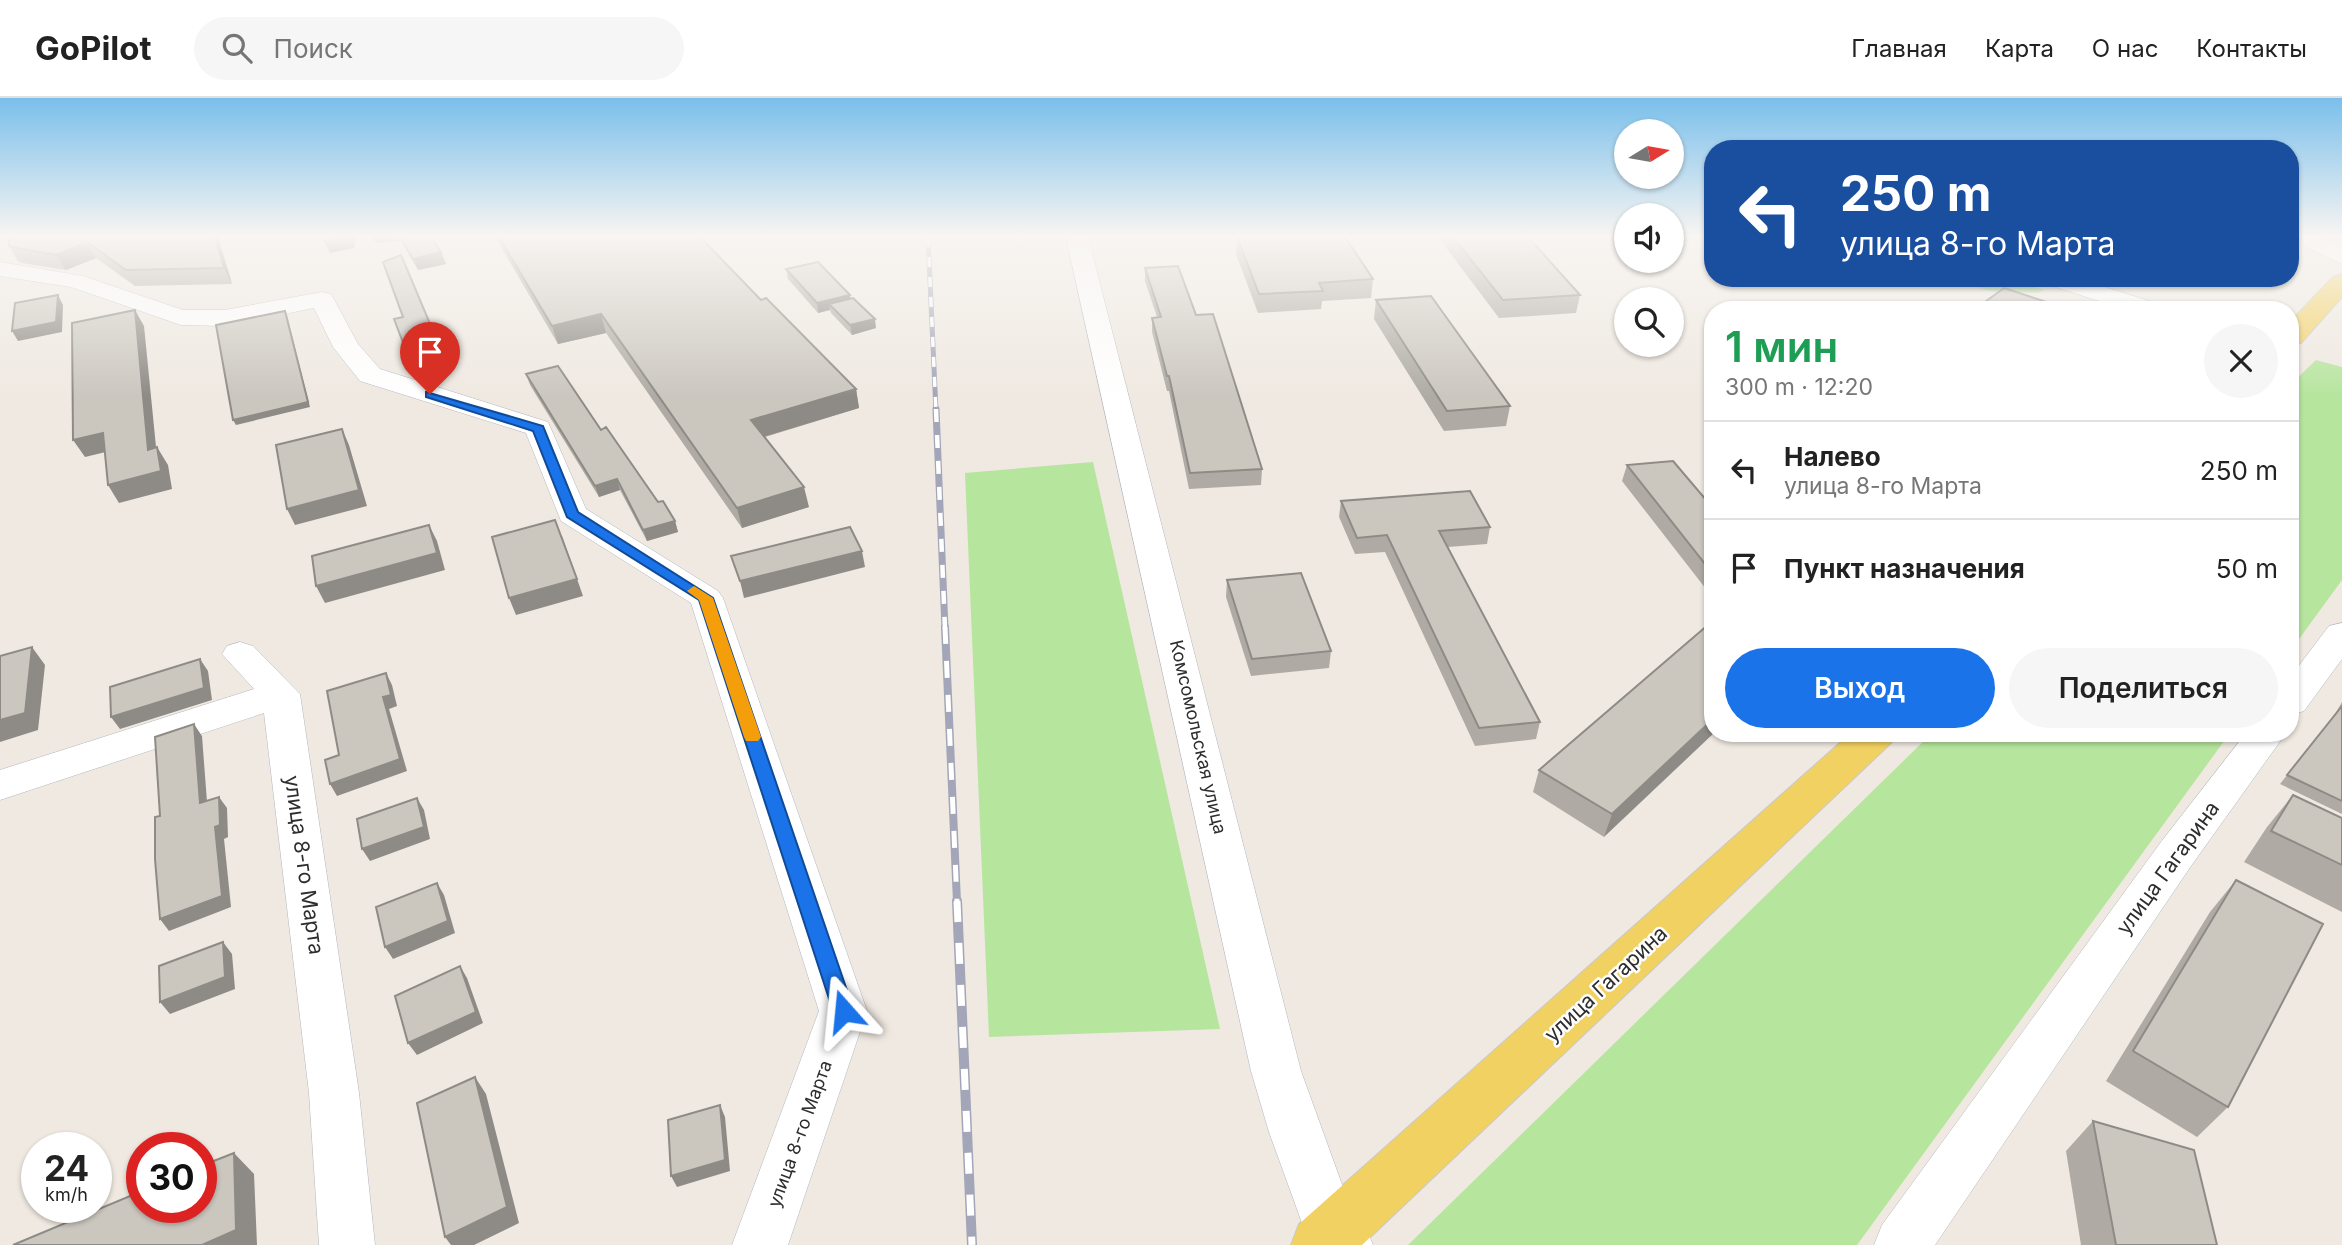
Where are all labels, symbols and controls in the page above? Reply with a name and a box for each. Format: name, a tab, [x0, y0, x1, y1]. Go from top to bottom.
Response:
search box	[194, 17, 684, 80]
text: GoPilot	[35, 28, 152, 68]
icon: search	[218, 29, 256, 67]
text: Поиск	[274, 33, 353, 64]
text: Главная	[1851, 34, 1947, 63]
text: Карта	[1985, 34, 2054, 63]
text: О нас	[2092, 34, 2158, 63]
text: Контакты	[2196, 34, 2307, 63]
north arrow	[1614, 119, 1684, 189]
map controls	[1614, 119, 1684, 357]
text: 250 m	[1840, 164, 1992, 223]
icon: left	[1725, 168, 1816, 259]
button: sound	[1614, 203, 1684, 273]
text: улица 8-го Марта	[1840, 224, 2115, 263]
button: search	[1614, 287, 1684, 357]
text: 1 мин	[1725, 321, 1838, 372]
pin	[400, 322, 460, 394]
button: close	[2204, 324, 2278, 398]
icon: arrive	[411, 333, 449, 371]
text: 300 m · 12:20	[1725, 373, 1873, 401]
text: Налево	[1784, 441, 1881, 472]
icon: left	[1725, 451, 1763, 489]
text: 250 m	[2200, 455, 2278, 486]
text: улица 8-го Марта	[1784, 472, 1982, 500]
icon: arrive	[1725, 549, 1763, 587]
text: Пункт назначения	[1784, 553, 2025, 584]
text: 50 m	[2216, 553, 2278, 584]
street label: Комсомольская улица	[1166, 638, 1231, 836]
button: Выход	[1725, 648, 1995, 728]
button: Поделиться	[2009, 648, 2278, 728]
street label: улица 8-го Марта	[280, 774, 329, 956]
street label: улица Гагарина	[2111, 796, 2224, 939]
street label: улица Гагарина	[1539, 920, 1672, 1047]
position arrow	[807, 974, 881, 1048]
street label: улица 8-го Марта	[763, 1057, 836, 1210]
speed limit sign: 30	[126, 1132, 217, 1223]
text: 24	[44, 1147, 89, 1189]
text: km/h	[45, 1184, 88, 1205]

